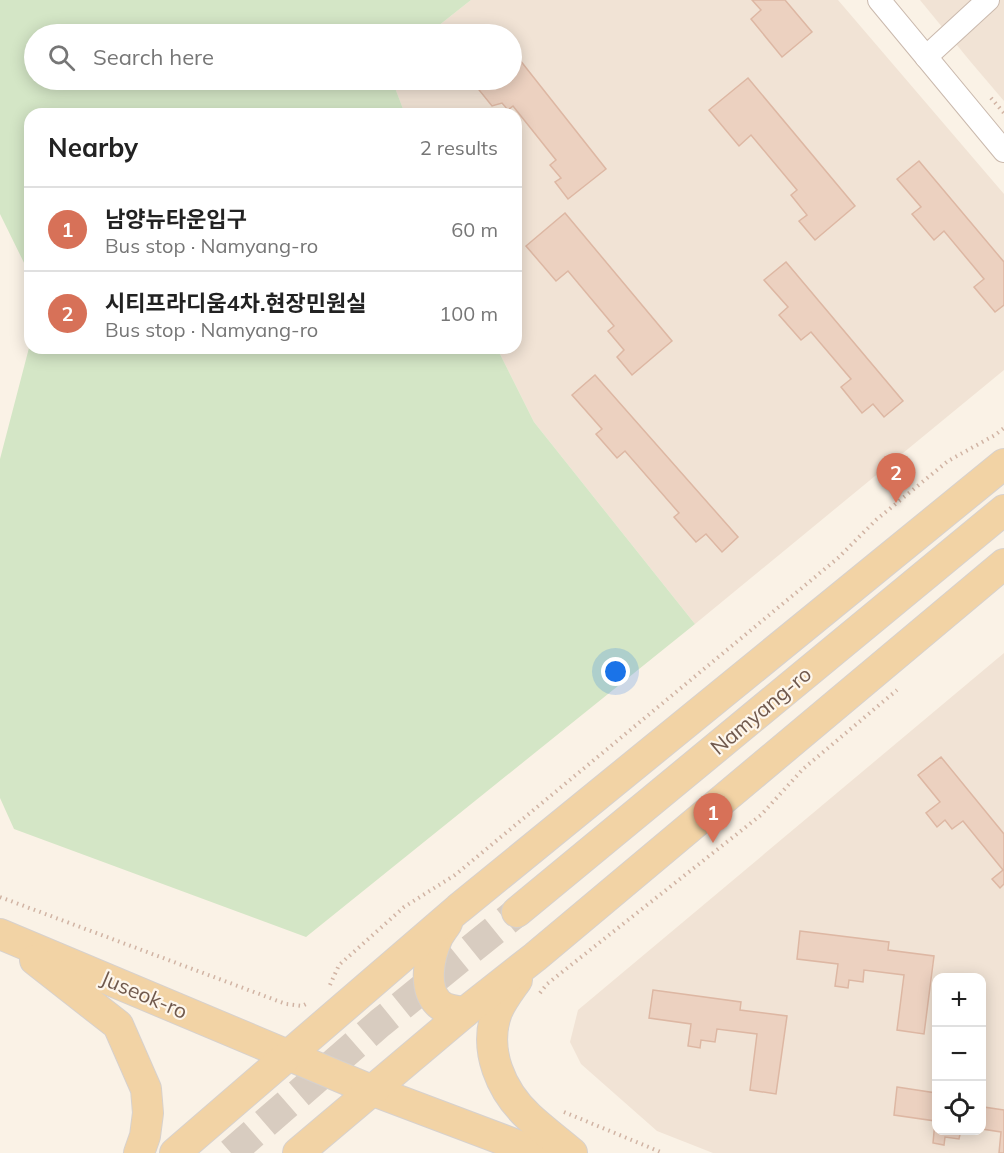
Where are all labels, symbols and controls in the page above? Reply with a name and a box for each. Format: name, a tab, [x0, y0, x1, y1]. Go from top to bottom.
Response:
search box	[24, 24, 522, 90]
icon: search	[45, 41, 78, 74]
text: Search here	[93, 43, 214, 71]
text: Nearby	[48, 131, 138, 164]
text: 2 results	[420, 135, 498, 160]
text: 남양뉴타운입구	[105, 205, 247, 233]
text: 1	[62, 217, 74, 242]
text: 60 m	[451, 217, 498, 242]
text: Bus stop · Namyang-ro	[105, 233, 318, 258]
text: 시티프라디움4차.현장민원실	[105, 289, 367, 317]
text: 2	[62, 301, 74, 326]
text: 100 m	[439, 301, 498, 326]
text: Bus stop · Namyang-ro	[105, 317, 318, 342]
pin: 2	[876, 454, 916, 503]
your location	[601, 657, 630, 686]
street label: Namyang-ro	[705, 661, 816, 760]
pin: 1	[694, 794, 732, 843]
street label: Juseok-ro	[97, 964, 192, 1024]
map controls	[932, 973, 986, 1135]
button: +	[932, 973, 986, 1027]
button: −	[932, 1027, 986, 1081]
button: locate	[932, 1081, 986, 1135]

